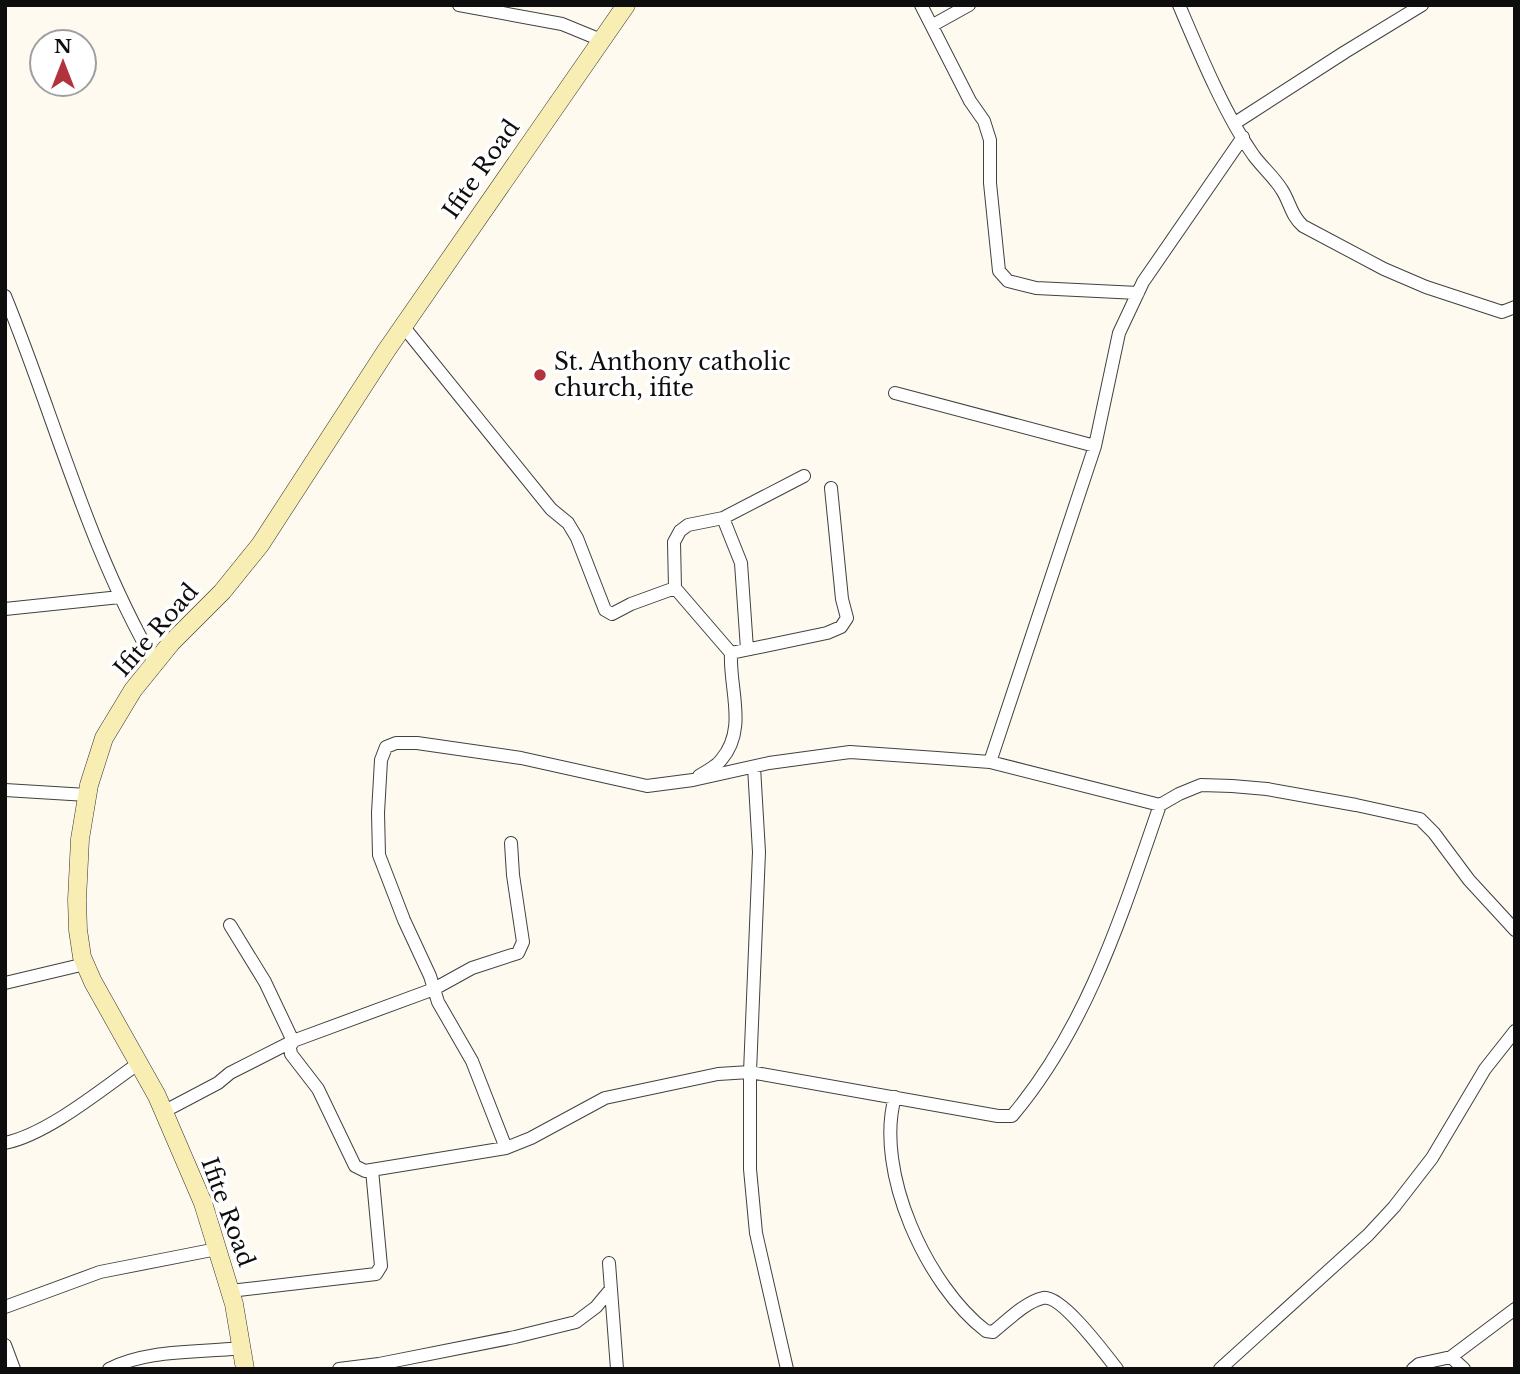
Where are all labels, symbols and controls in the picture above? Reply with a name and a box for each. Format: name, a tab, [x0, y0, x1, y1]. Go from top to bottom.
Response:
north arrow	[28, 28, 98, 98]
text: N	[54, 35, 72, 58]
street label: Ifite Road	[437, 114, 525, 224]
place label: St. Anthony catholic church, ifite	[554, 348, 791, 402]
marker: St. Anthony catholic church, ifite	[532, 367, 548, 383]
street label: Ifite Road	[108, 578, 204, 682]
street label: Ifite Road	[195, 1154, 261, 1270]

